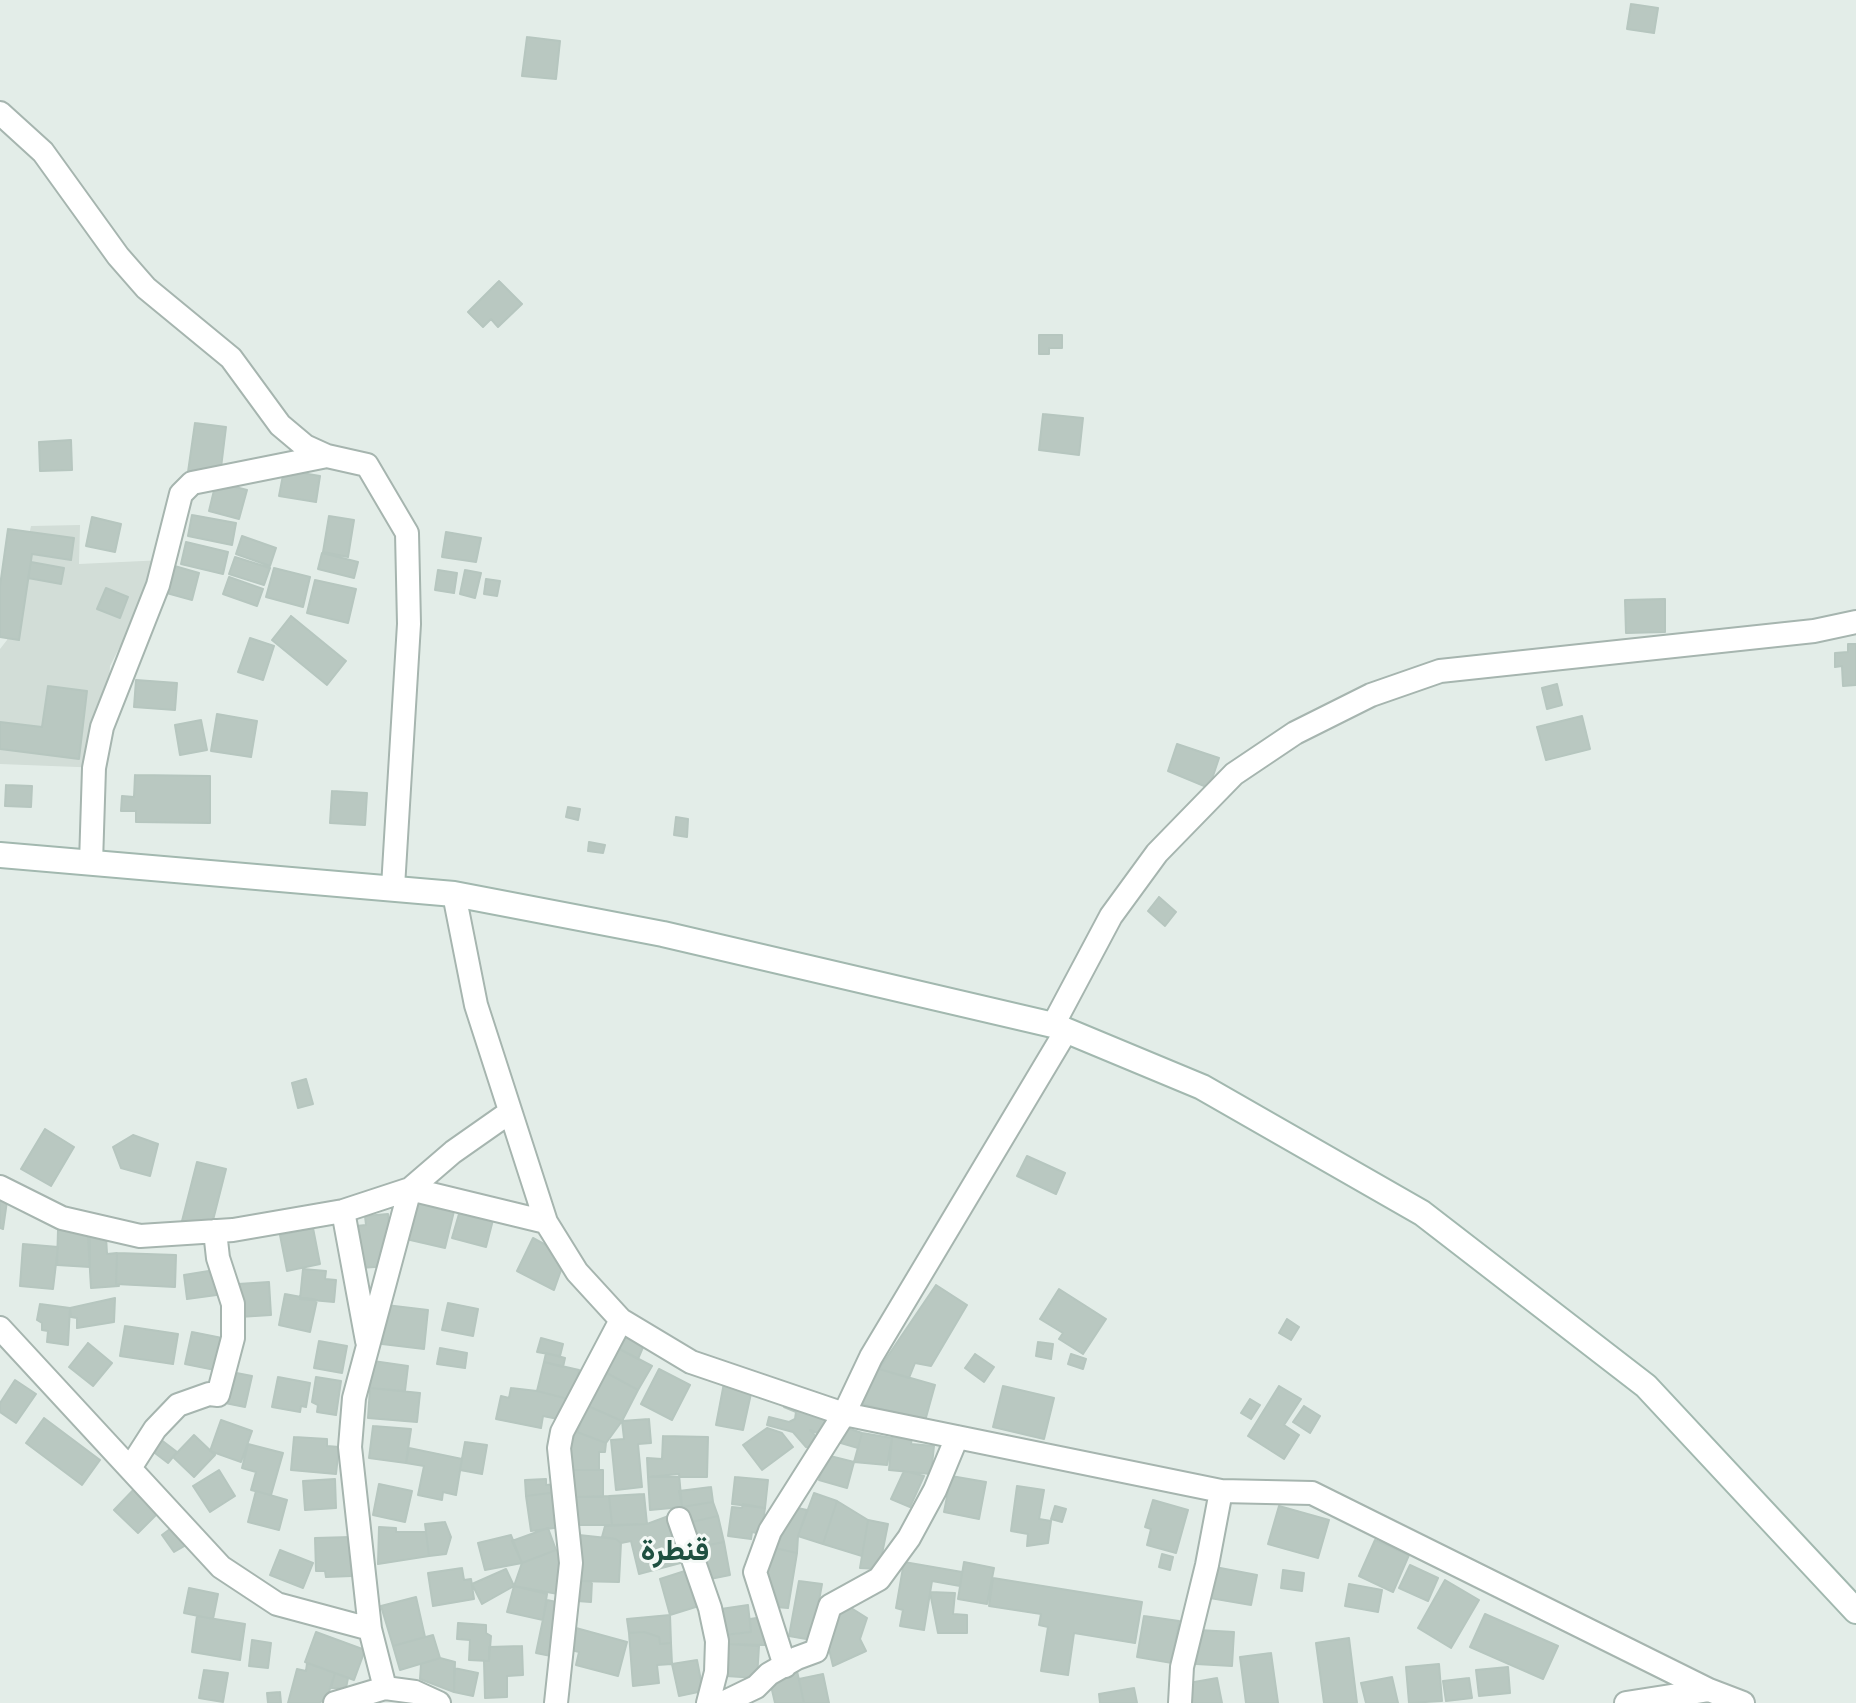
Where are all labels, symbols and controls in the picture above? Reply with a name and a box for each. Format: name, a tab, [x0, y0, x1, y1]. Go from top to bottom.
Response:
district label: قنطرة	[641, 1535, 709, 1571]

